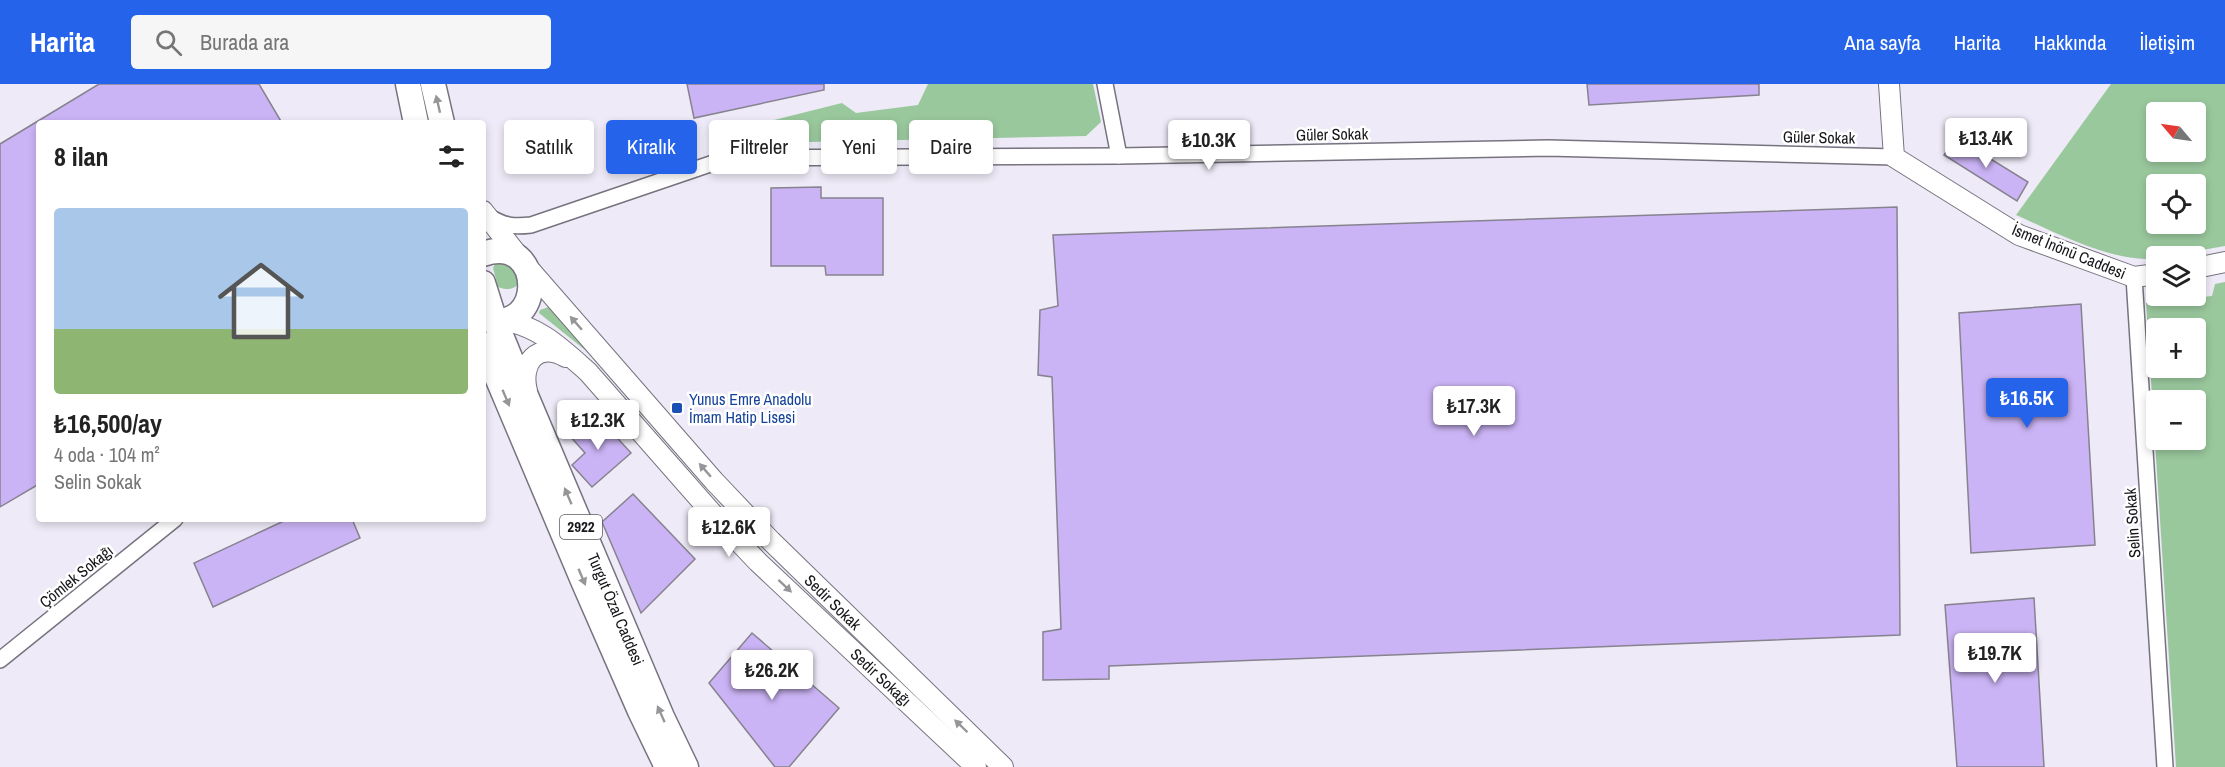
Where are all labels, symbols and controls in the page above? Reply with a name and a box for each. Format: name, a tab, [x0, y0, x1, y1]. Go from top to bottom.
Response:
search box	[131, 15, 551, 69]
text: Harita	[30, 23, 95, 61]
icon: search	[152, 26, 185, 59]
text: Burada ara	[200, 27, 289, 57]
text: Ana sayfa	[1844, 28, 1921, 57]
text: Harita	[1954, 28, 2001, 57]
text: Hakkında	[2034, 28, 2106, 57]
text: İletişim	[2139, 28, 2195, 57]
one-way arrow	[433, 94, 442, 113]
north arrow	[2146, 102, 2206, 162]
map controls	[2146, 102, 2206, 450]
pin: ₺13.4K	[1937, 118, 2035, 169]
chip: Satılık	[504, 120, 594, 174]
chip: Kiralık	[606, 120, 697, 174]
chip: Filtreler	[709, 120, 809, 174]
chip: Yeni	[821, 120, 897, 174]
chip: Daire	[909, 120, 993, 174]
pin: ₺10.3K	[1160, 120, 1258, 171]
street label: Güler Sokak	[1296, 122, 1369, 146]
text: ₺13.4K	[1959, 124, 2013, 151]
street label: Güler Sokak	[1783, 125, 1856, 149]
text: ₺10.3K	[1182, 126, 1236, 153]
text: 8 ilan	[54, 139, 109, 174]
icon: filters	[435, 140, 468, 173]
button: locate	[2146, 174, 2206, 234]
street label: İsmet İnönü Caddesi	[2009, 218, 2129, 284]
button: layers	[2146, 246, 2206, 306]
icon: home	[207, 247, 315, 355]
one-way arrow	[570, 316, 583, 331]
button: +	[2146, 318, 2206, 378]
pin: ₺16.5K	[1978, 378, 2076, 429]
text: ₺16.5K	[2000, 384, 2054, 411]
pin: ₺17.3K	[1425, 386, 1523, 437]
place label: Yunus Emre Anadolu İmam Hatip Lisesi	[689, 388, 812, 428]
one-way arrow	[501, 389, 511, 407]
button: −	[2146, 390, 2206, 450]
text: ₺17.3K	[1447, 392, 1501, 419]
pin: ₺12.3K	[549, 400, 647, 451]
marker: Yunus Emre Anadolu İmam Hatip Lisesi	[670, 401, 684, 415]
text: ₺16,500/ay	[54, 406, 162, 441]
text: ₺12.3K	[571, 406, 625, 433]
text: 4 oda · 104 m²	[54, 441, 160, 468]
one-way arrow	[698, 462, 711, 478]
text: Selin Sokak	[54, 468, 142, 495]
one-way arrow	[563, 487, 573, 505]
street label: Selin Sokak	[2119, 487, 2145, 559]
pin: ₺12.6K	[680, 507, 778, 558]
text: ₺12.6K	[702, 513, 756, 540]
road number: 2922	[560, 515, 602, 539]
street label: Çömlek Sokağı	[35, 539, 117, 613]
street label: Turgut Özal Caddesi	[582, 550, 650, 668]
one-way arrow	[577, 569, 586, 586]
street label: Sedir Sokak	[800, 569, 867, 635]
one-way arrow	[777, 579, 791, 593]
pin: ₺19.7K	[1946, 633, 2044, 684]
text: ₺19.7K	[1968, 639, 2022, 666]
street label: Sedir Sokağı	[846, 643, 916, 711]
pin: ₺26.2K	[723, 650, 821, 701]
text: ₺26.2K	[745, 656, 799, 683]
one-way arrow	[656, 706, 665, 723]
one-way arrow	[955, 720, 969, 734]

